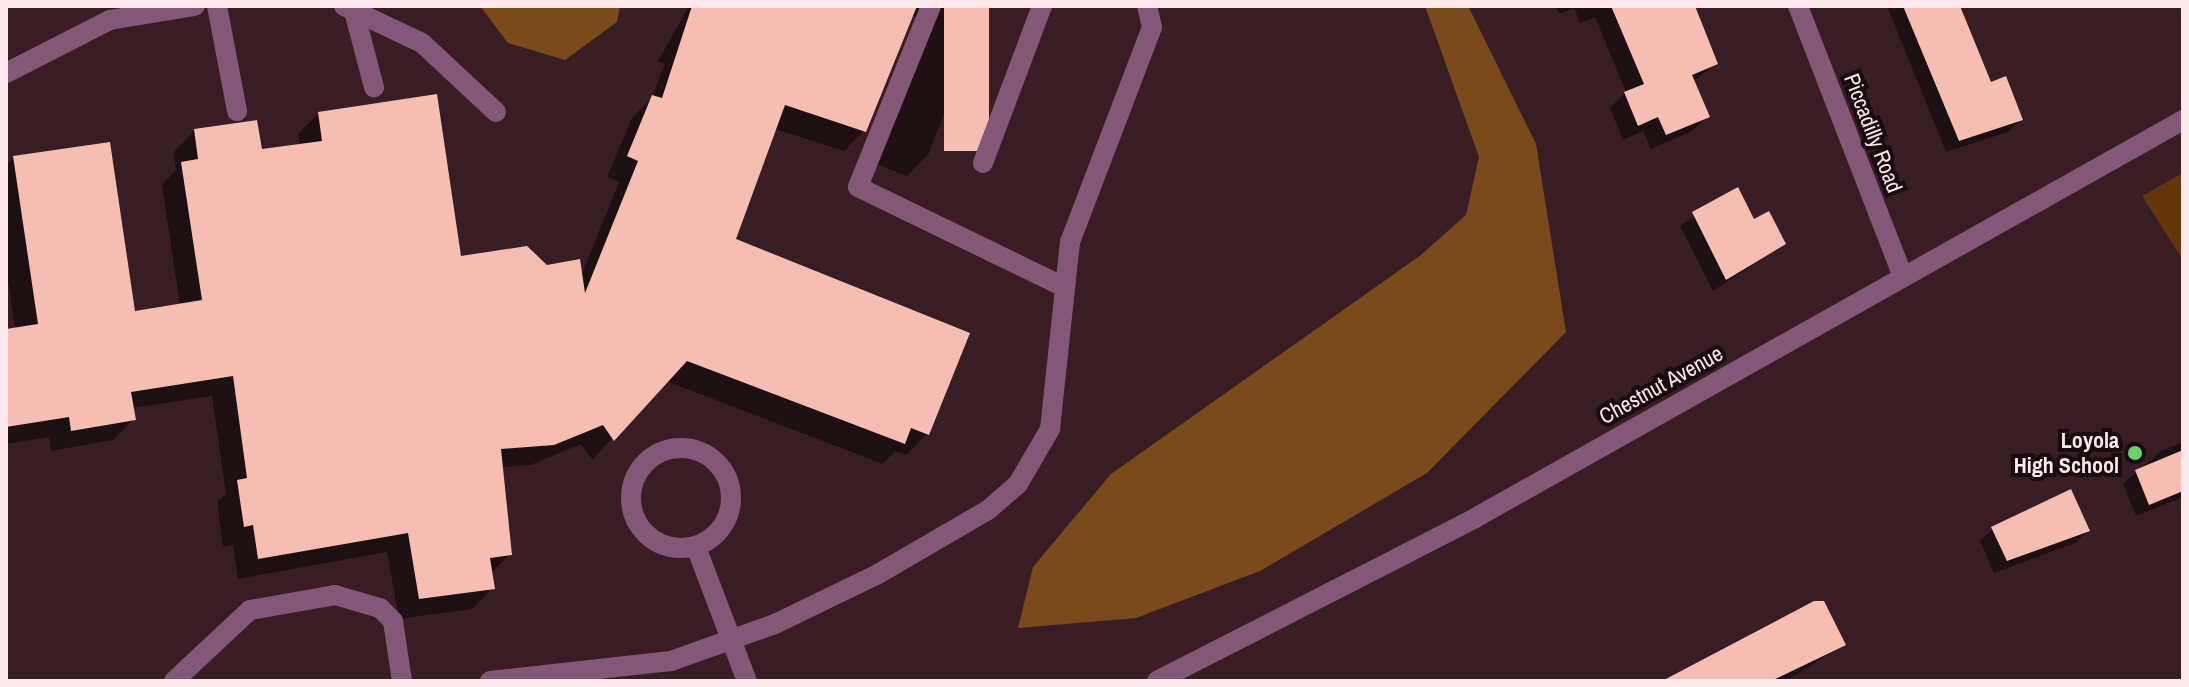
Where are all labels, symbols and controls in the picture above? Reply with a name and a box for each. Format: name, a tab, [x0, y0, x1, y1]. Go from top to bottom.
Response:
street label: Piccadilly Road	[1838, 70, 1908, 196]
street label: Chestnut Avenue	[1594, 340, 1728, 430]
place label: Loyola High School	[2014, 427, 2119, 478]
marker: Loyola High School	[2126, 444, 2144, 462]

